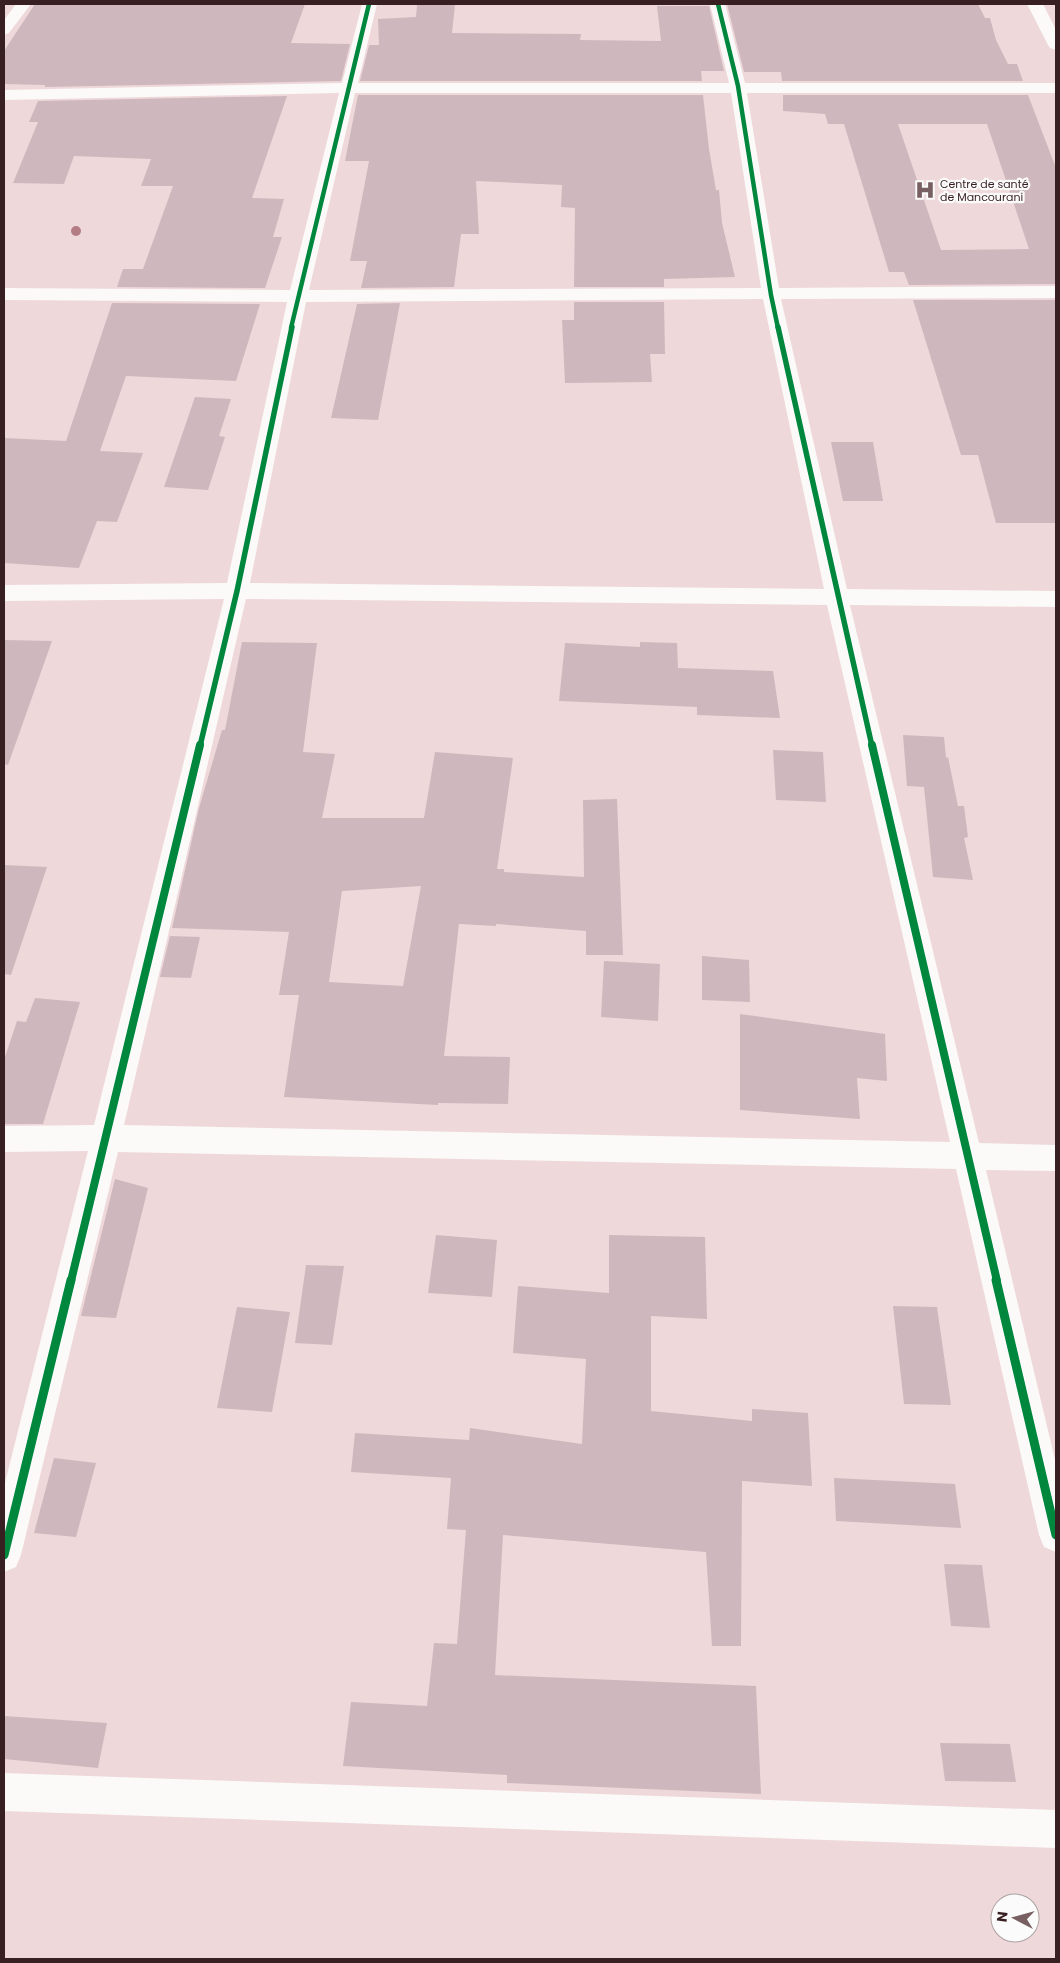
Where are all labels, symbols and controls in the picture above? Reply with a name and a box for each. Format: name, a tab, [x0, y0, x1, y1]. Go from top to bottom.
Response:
place label: Centre de santé de Mancourani	[940, 176, 1029, 205]
hospital icon: Centre de santé de Mancourani	[914, 179, 936, 201]
north arrow	[990, 1893, 1040, 1943]
text: N	[992, 1910, 1013, 1923]

